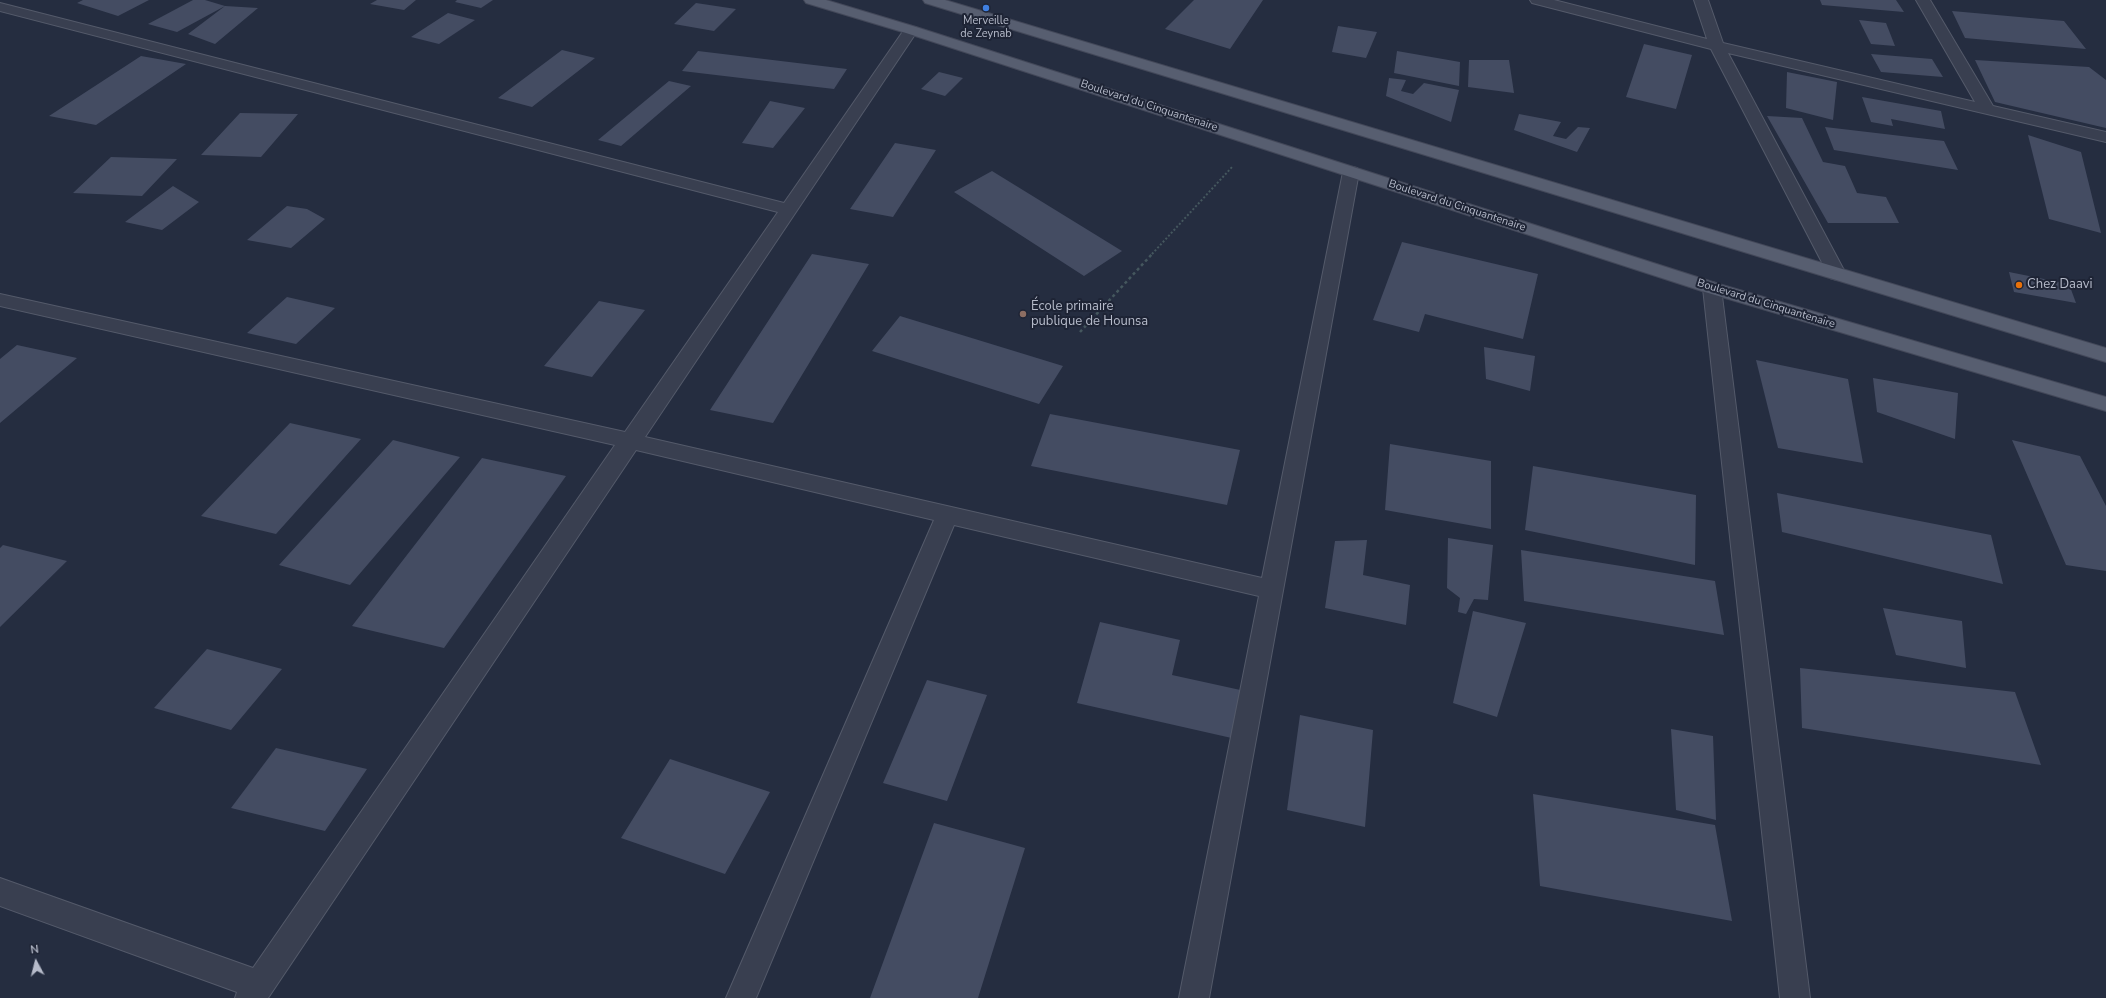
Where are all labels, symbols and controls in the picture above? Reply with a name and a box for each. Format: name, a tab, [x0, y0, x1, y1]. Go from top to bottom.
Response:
marker: Merveille de Zeynab	[981, 3, 991, 13]
place label: Merveille de Zeynab	[960, 14, 1012, 40]
street label: Boulevard du Cinquantenaire	[1079, 78, 1219, 134]
street label: Boulevard du Cinquantenaire	[1387, 178, 1527, 234]
street label: Boulevard du Cinquantenaire	[1695, 277, 1837, 331]
place label: Chez Daavi	[2027, 277, 2092, 293]
marker: Chez Daavi	[2014, 280, 2024, 290]
place label: École primaire publique de Hounsa	[1031, 299, 1148, 330]
marker: École primaire publique de Hounsa	[1018, 309, 1028, 319]
north arrow	[16, 942, 56, 982]
text: N	[29, 942, 39, 958]

